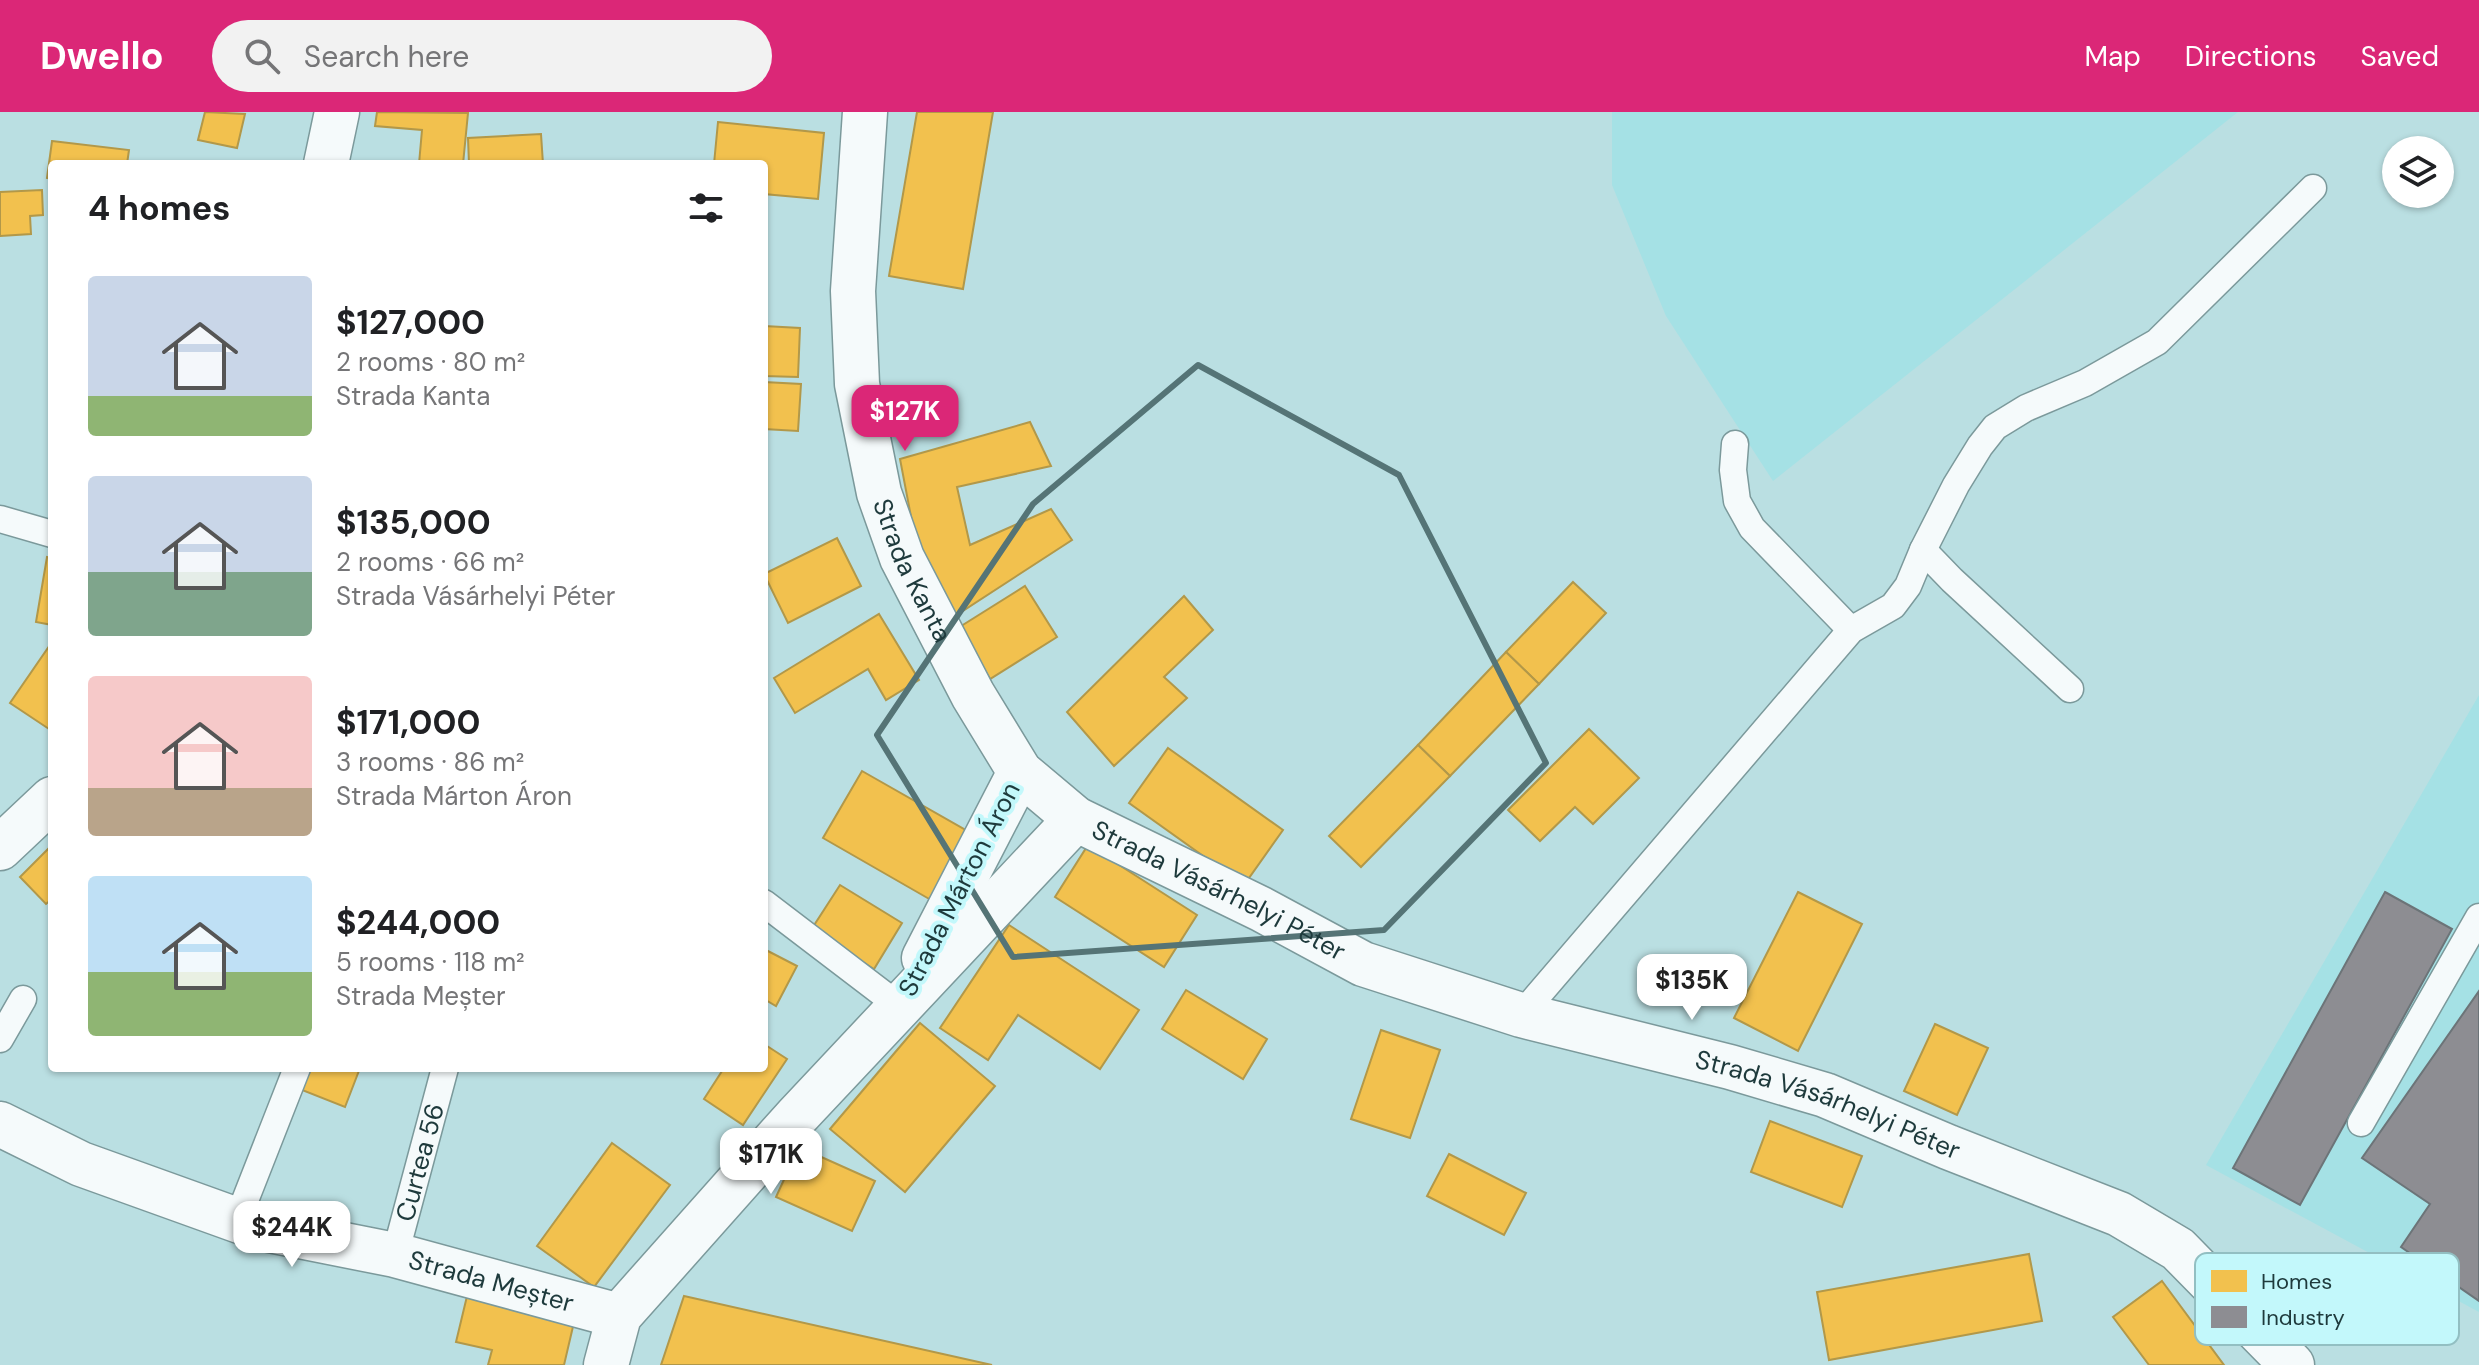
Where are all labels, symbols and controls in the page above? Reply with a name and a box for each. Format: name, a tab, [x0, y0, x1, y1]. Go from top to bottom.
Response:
search box	[212, 20, 772, 92]
text: Dwello	[40, 31, 164, 81]
icon: search	[240, 34, 284, 78]
text: Search here	[304, 37, 469, 76]
text: Map	[2084, 38, 2141, 75]
text: Directions	[2185, 38, 2317, 75]
text: Saved	[2361, 38, 2439, 75]
map controls	[2382, 136, 2454, 208]
button: layers	[2382, 136, 2454, 208]
text: 4 homes	[88, 186, 230, 231]
icon: filters	[684, 186, 728, 230]
text: $127,000	[336, 300, 485, 345]
icon: home	[152, 308, 248, 404]
text: 2 rooms · 80 m²	[336, 345, 525, 379]
text: Strada Kanta	[336, 379, 490, 413]
pin: $127K	[849, 385, 961, 453]
text: $127K	[870, 394, 940, 428]
street label: Strada Kanta	[865, 494, 960, 648]
text: $135,000	[336, 500, 491, 545]
icon: home	[152, 508, 248, 604]
text: 2 rooms · 66 m²	[336, 545, 524, 579]
text: Strada Vásárhelyi Péter	[336, 579, 615, 613]
text: $171,000	[336, 700, 480, 745]
icon: home	[152, 708, 248, 804]
text: 3 rooms · 86 m²	[336, 745, 524, 779]
street label: Strada Márton Áron	[890, 776, 1028, 1002]
text: Strada Márton Áron	[336, 779, 572, 813]
street label: Strada Vásárhelyi Péter	[1087, 812, 1352, 968]
text: $244,000	[336, 900, 500, 945]
icon: home	[152, 908, 248, 1004]
text: 5 rooms · 118 m²	[336, 945, 525, 979]
pin: $135K	[1636, 954, 1748, 1022]
text: $135K	[1655, 963, 1729, 997]
text: Strada Meșter	[336, 979, 506, 1013]
street label: Strada Vásárhelyi Péter	[1692, 1042, 1965, 1167]
street label: Curtea 56	[388, 1099, 452, 1225]
pin: $171K	[715, 1128, 827, 1196]
text: $171K	[738, 1137, 804, 1171]
pin: $244K	[236, 1201, 348, 1269]
text: $244K	[251, 1210, 333, 1244]
street label: Strada Meșter	[405, 1243, 578, 1320]
legend	[2195, 1253, 2459, 1345]
text: Homes	[2261, 1267, 2332, 1296]
text: Industry	[2261, 1303, 2345, 1332]

